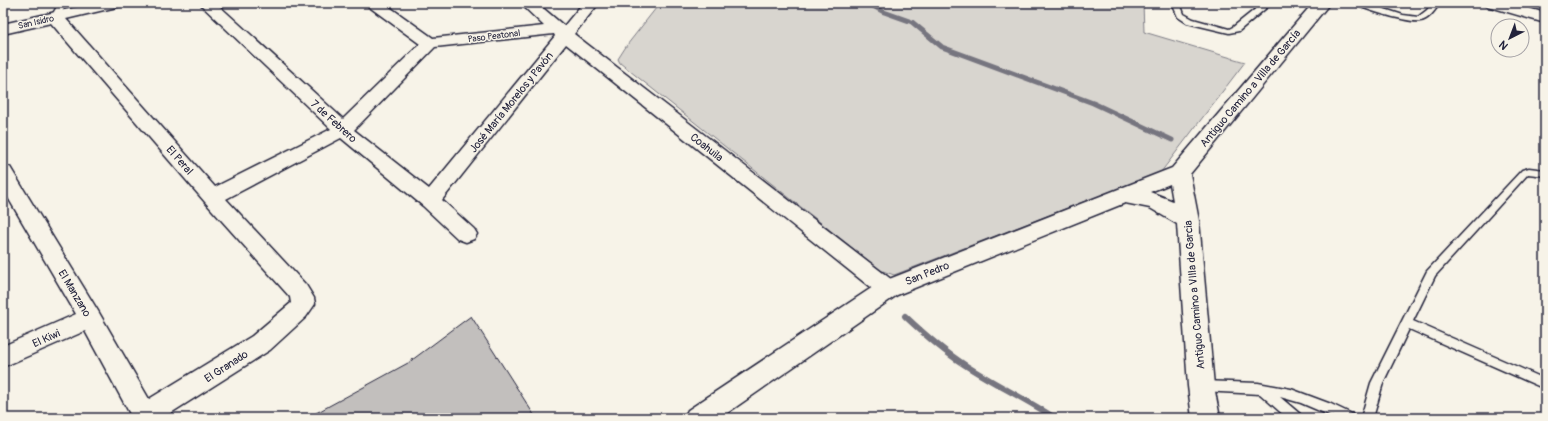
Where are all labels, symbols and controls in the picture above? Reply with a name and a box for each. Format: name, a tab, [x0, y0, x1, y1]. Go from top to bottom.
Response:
street label: San Isidro	[17, 13, 55, 32]
north arrow	[1490, 18, 1530, 58]
street label: Antiguo Camino a Villa de García	[1197, 27, 1303, 150]
street label: Paso Peatonal	[467, 28, 521, 45]
text: N	[1496, 37, 1511, 52]
street label: José María Morelos y Pavón	[467, 49, 556, 155]
street label: 7 de Febrero	[308, 97, 359, 145]
street label: Coahuila	[688, 131, 726, 164]
street label: El Peral	[164, 143, 196, 177]
street label: Antiguo Camino a VIlla de Garcia	[1182, 220, 1207, 370]
street label: San Pedro	[903, 259, 951, 288]
street label: El Manzano	[55, 267, 94, 319]
street label: El Kiwi	[30, 327, 62, 350]
street label: El Granado	[202, 348, 250, 385]

